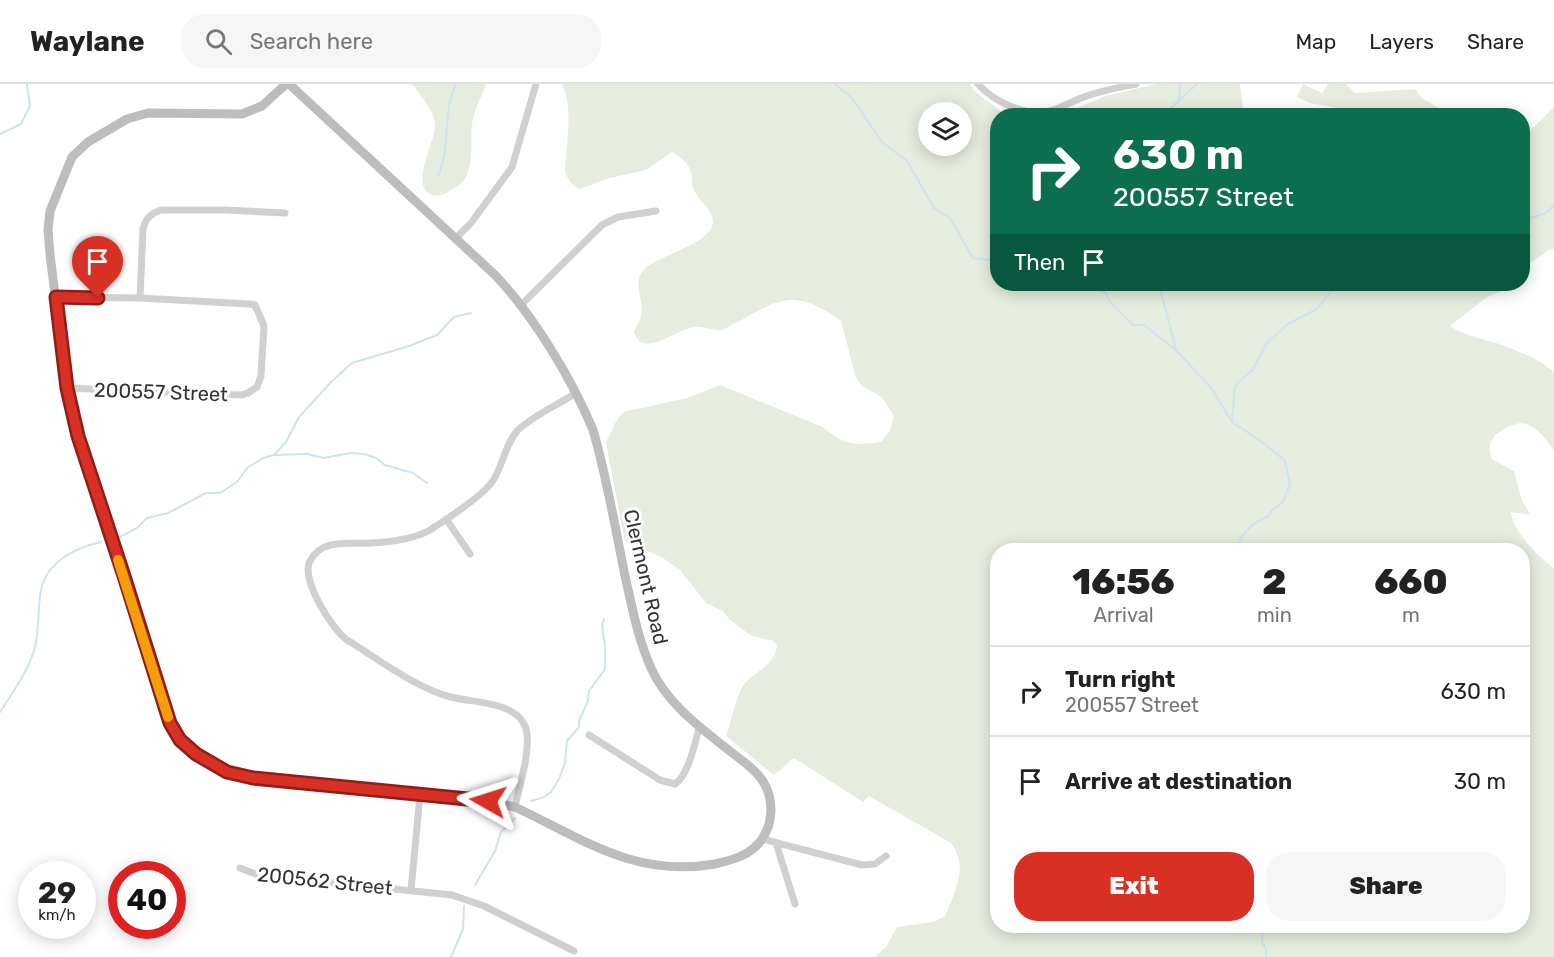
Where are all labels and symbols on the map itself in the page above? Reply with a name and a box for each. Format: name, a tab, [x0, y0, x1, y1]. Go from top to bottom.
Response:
pin	[72, 236, 123, 298]
street label: 200557 Street	[94, 378, 228, 406]
street label: Clermont Road	[619, 507, 673, 647]
position arrow	[456, 769, 520, 833]
speed limit sign: 40	[108, 861, 186, 939]
street label: 200562 Street	[256, 862, 394, 900]

